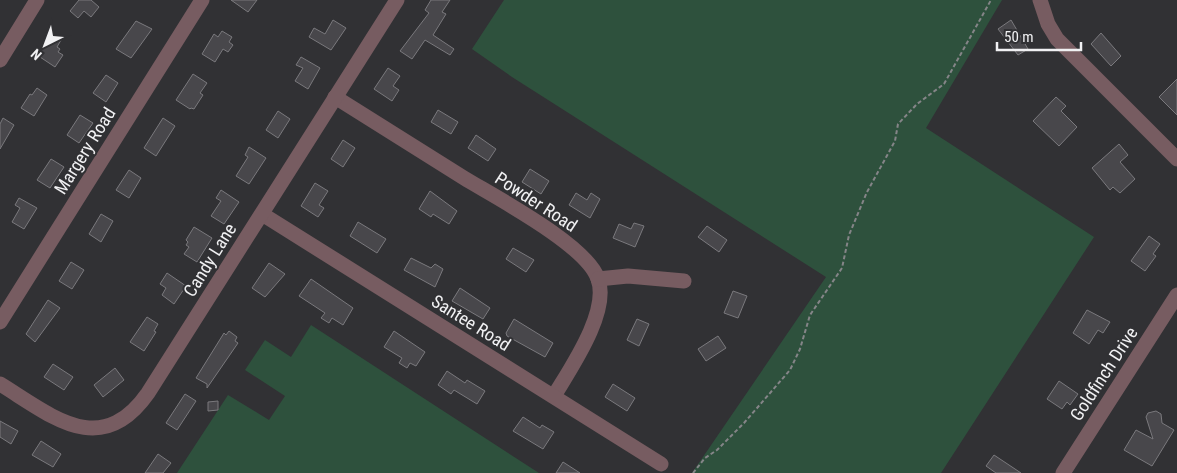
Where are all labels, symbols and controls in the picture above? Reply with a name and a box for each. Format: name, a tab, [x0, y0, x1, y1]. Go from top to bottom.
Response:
north arrow	[20, 20, 70, 70]
scale bar	[997, 20, 1081, 52]
text: 50 m	[1004, 28, 1034, 46]
text: N	[28, 46, 45, 63]
street label: Margery Road	[50, 104, 120, 198]
street label: Powder Road	[491, 167, 581, 236]
street label: Candy Lane	[179, 219, 240, 300]
street label: Santee Road	[428, 290, 515, 355]
street label: Goldfinch Drive	[1066, 323, 1142, 424]

